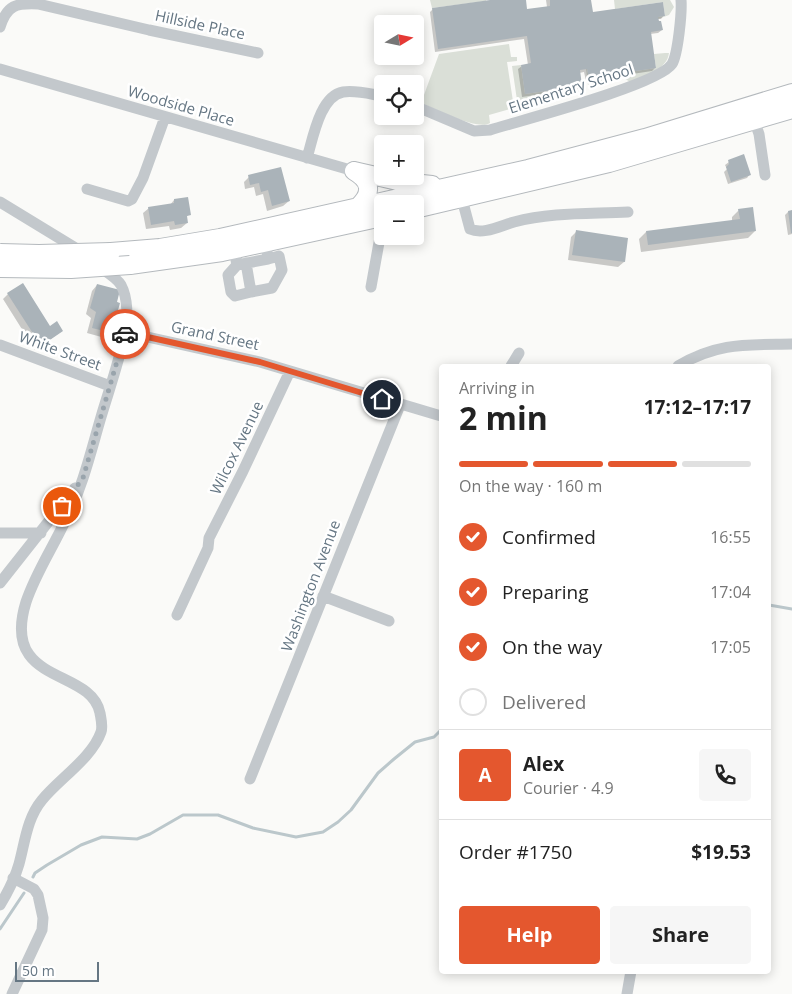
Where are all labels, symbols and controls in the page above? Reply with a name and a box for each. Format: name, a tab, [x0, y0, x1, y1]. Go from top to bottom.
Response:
street label: Hillside Place	[153, 5, 247, 43]
north arrow	[374, 15, 424, 65]
map controls	[374, 15, 424, 245]
street label: Elementary School	[506, 58, 635, 118]
button: locate	[374, 75, 424, 125]
street label: Woodside Place	[126, 80, 237, 130]
button: +	[374, 135, 424, 185]
button: −	[374, 195, 424, 245]
courier	[100, 309, 150, 359]
street label: Grand Street	[169, 316, 261, 354]
icon: car	[111, 320, 139, 348]
street label: White Street	[16, 326, 104, 374]
text: Arriving in	[459, 377, 535, 399]
pin	[361, 378, 403, 420]
icon: home	[368, 385, 396, 413]
text: 17:12–17:17	[644, 394, 751, 420]
text: 2 min	[459, 396, 548, 439]
street label: Wilcox Avenue	[205, 398, 267, 498]
text: On the way · 160 m	[459, 475, 602, 497]
pin	[41, 485, 83, 527]
icon: bag	[48, 492, 76, 520]
street label: Washington Avenue	[276, 517, 344, 654]
icon: check	[459, 523, 487, 551]
text: Confirmed	[502, 524, 596, 550]
text: 16:55	[710, 526, 751, 548]
icon: check	[459, 578, 487, 606]
text: Preparing	[502, 579, 589, 605]
text: 17:04	[710, 581, 751, 603]
icon: check	[459, 633, 487, 661]
text: On the way	[502, 634, 602, 660]
text: 17:05	[710, 636, 751, 658]
text: Delivered	[502, 689, 586, 715]
button: phone	[699, 749, 751, 801]
text: Alex	[523, 751, 564, 777]
text: A	[478, 762, 492, 788]
text: Courier · 4.9	[523, 777, 614, 799]
text: Order #1750	[459, 839, 572, 865]
text: $19.53	[691, 839, 751, 865]
button: Help	[459, 906, 600, 964]
button: Share	[610, 906, 751, 964]
scale bar	[15, 959, 99, 982]
text: 50 m	[22, 961, 55, 980]

